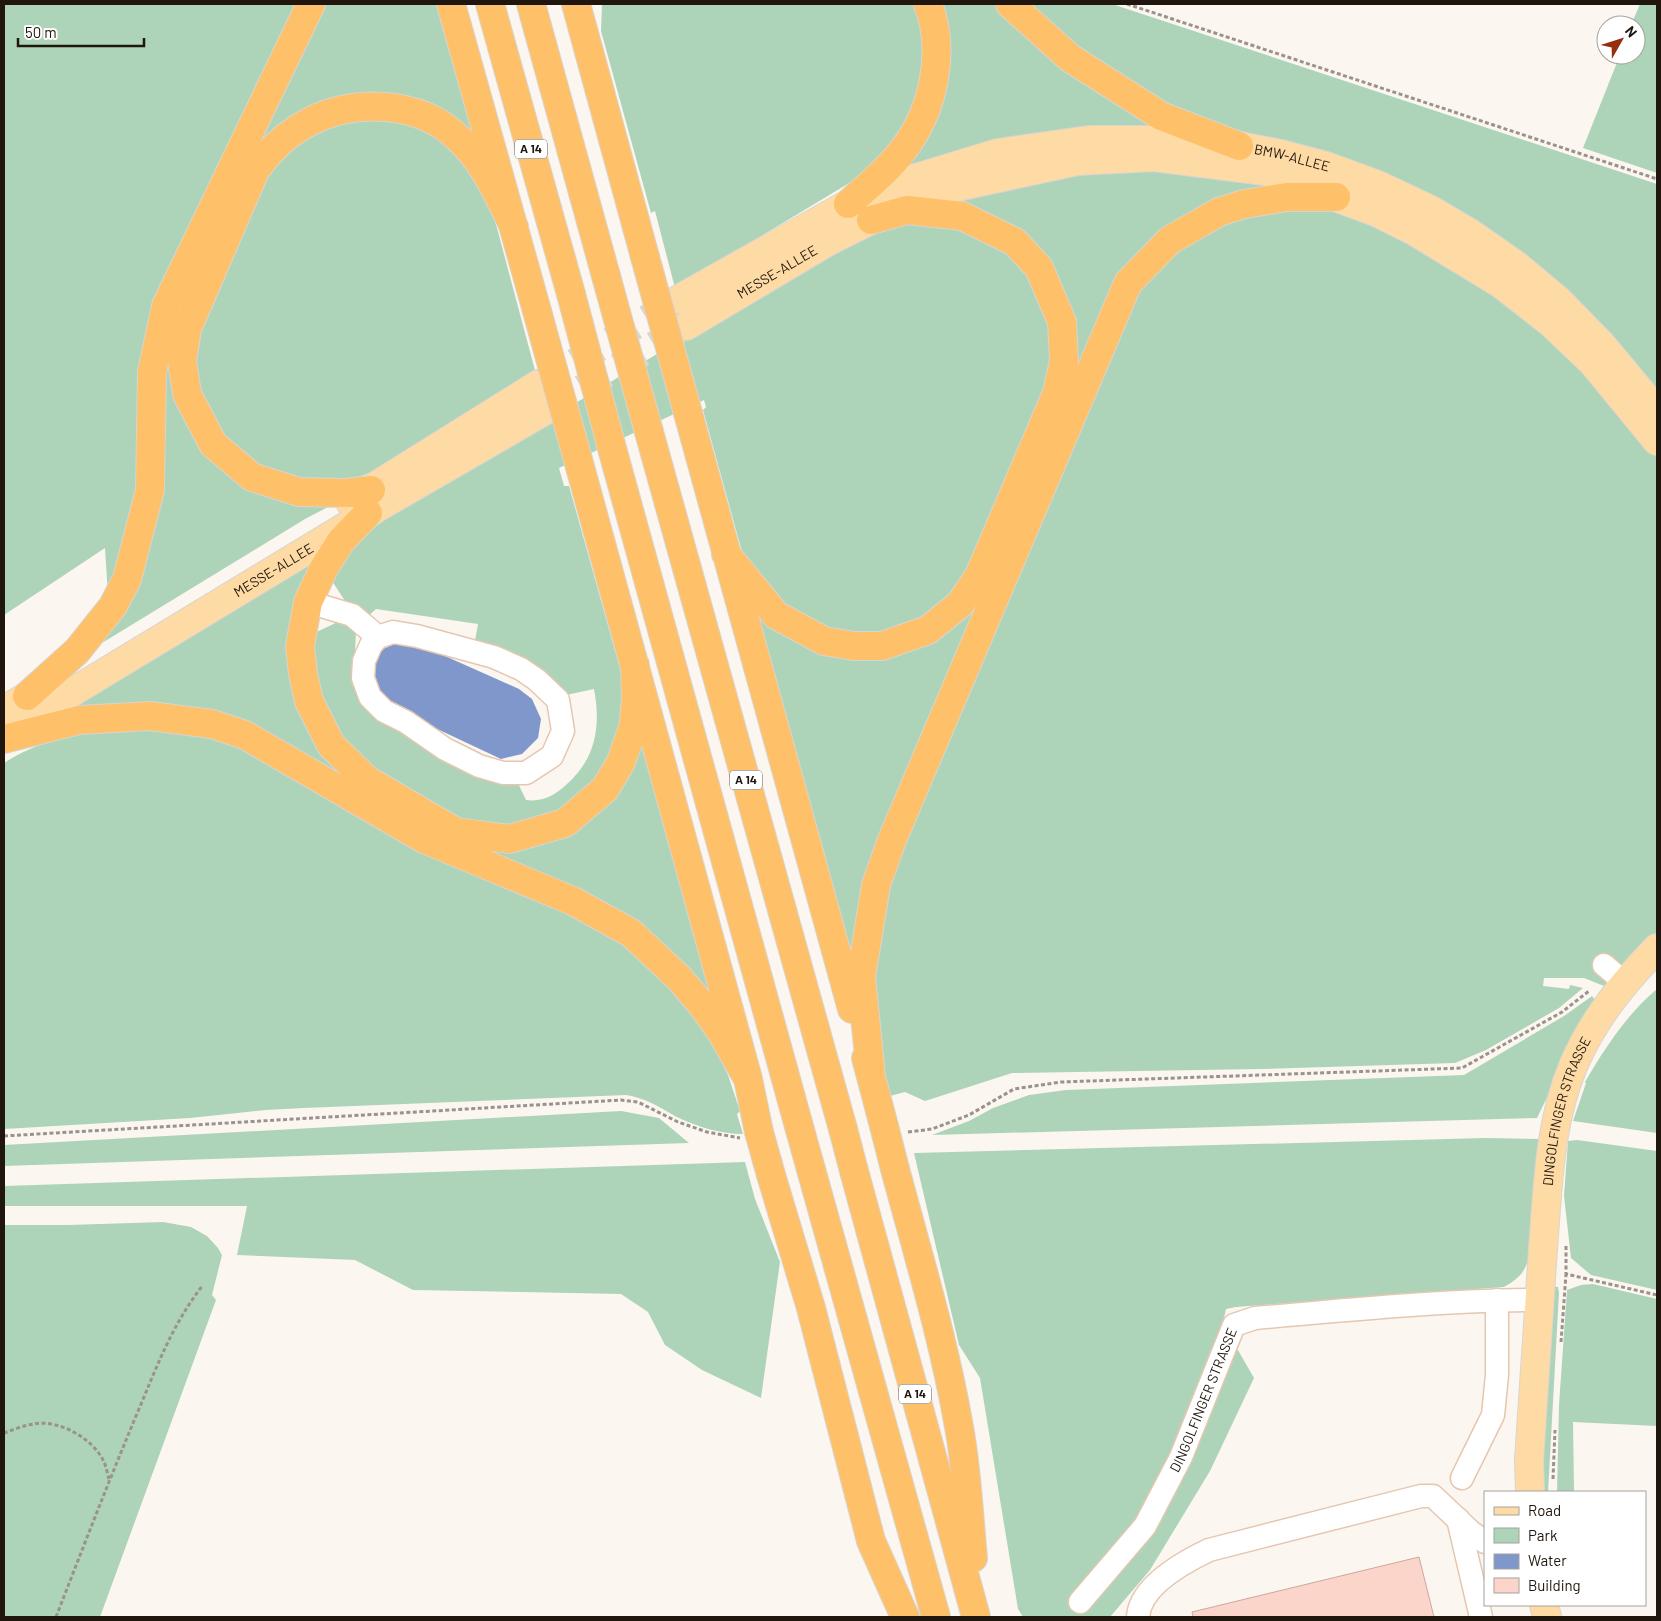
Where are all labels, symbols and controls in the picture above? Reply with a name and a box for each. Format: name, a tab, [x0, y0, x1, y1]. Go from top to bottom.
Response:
scale bar	[18, 15, 144, 47]
north arrow	[1596, 15, 1646, 65]
text: 50 m	[25, 23, 57, 41]
text: N	[1622, 23, 1641, 40]
road number: A 14	[515, 140, 547, 158]
street label: BMW-ALLEE	[1253, 140, 1332, 175]
street label: MESSE-ALLEE	[734, 241, 820, 302]
street label: MESSE-ALLEE	[230, 539, 316, 600]
road number: A 14	[730, 770, 762, 790]
street label: DINGOLFINGER STRASSE	[1539, 1034, 1594, 1187]
street label: DINGOLFINGER STRASSE	[1166, 1325, 1240, 1475]
road number: A 14	[899, 1385, 931, 1404]
legend	[1484, 1491, 1646, 1606]
text: Road	[1528, 1501, 1561, 1519]
text: Park	[1528, 1526, 1558, 1544]
text: Water	[1528, 1551, 1567, 1569]
text: Building	[1528, 1576, 1581, 1594]

